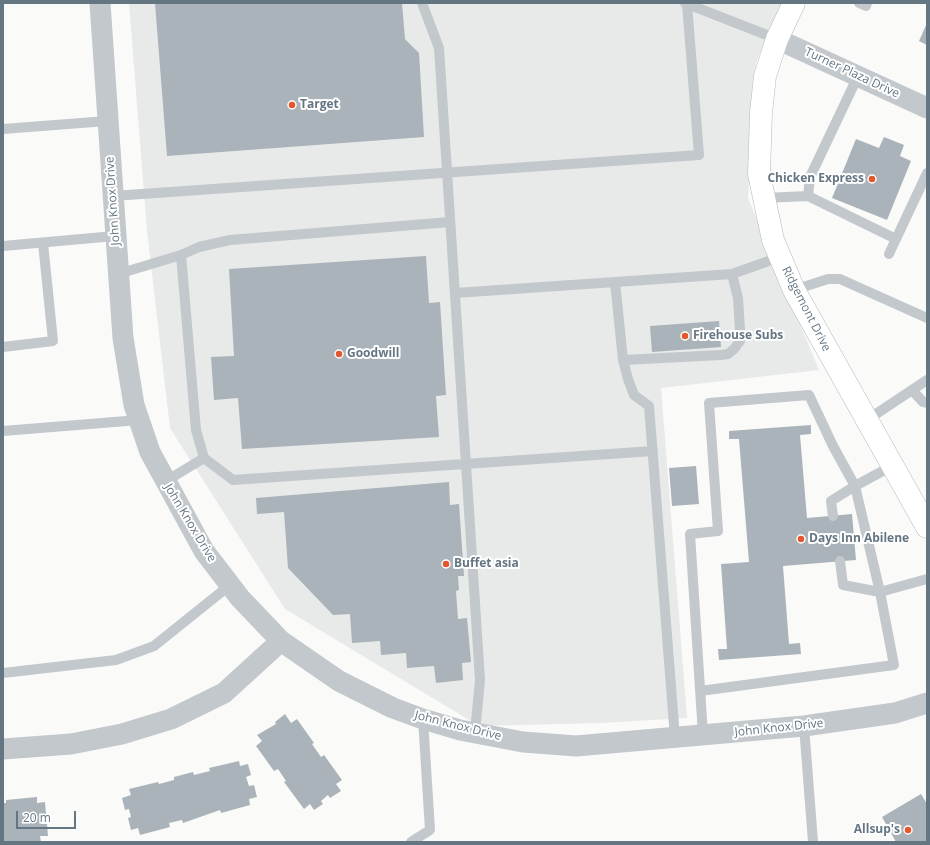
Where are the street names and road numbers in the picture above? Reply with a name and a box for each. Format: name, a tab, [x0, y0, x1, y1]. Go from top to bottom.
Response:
street label: Turner Plaza Drive	[802, 45, 902, 101]
street label: John Knox Drive	[103, 156, 123, 246]
street label: Ridgemont Drive	[778, 264, 834, 354]
street label: John Knox Drive	[161, 481, 219, 565]
street label: John Knox Drive	[413, 708, 503, 744]
street label: John Knox Drive	[734, 716, 824, 740]

